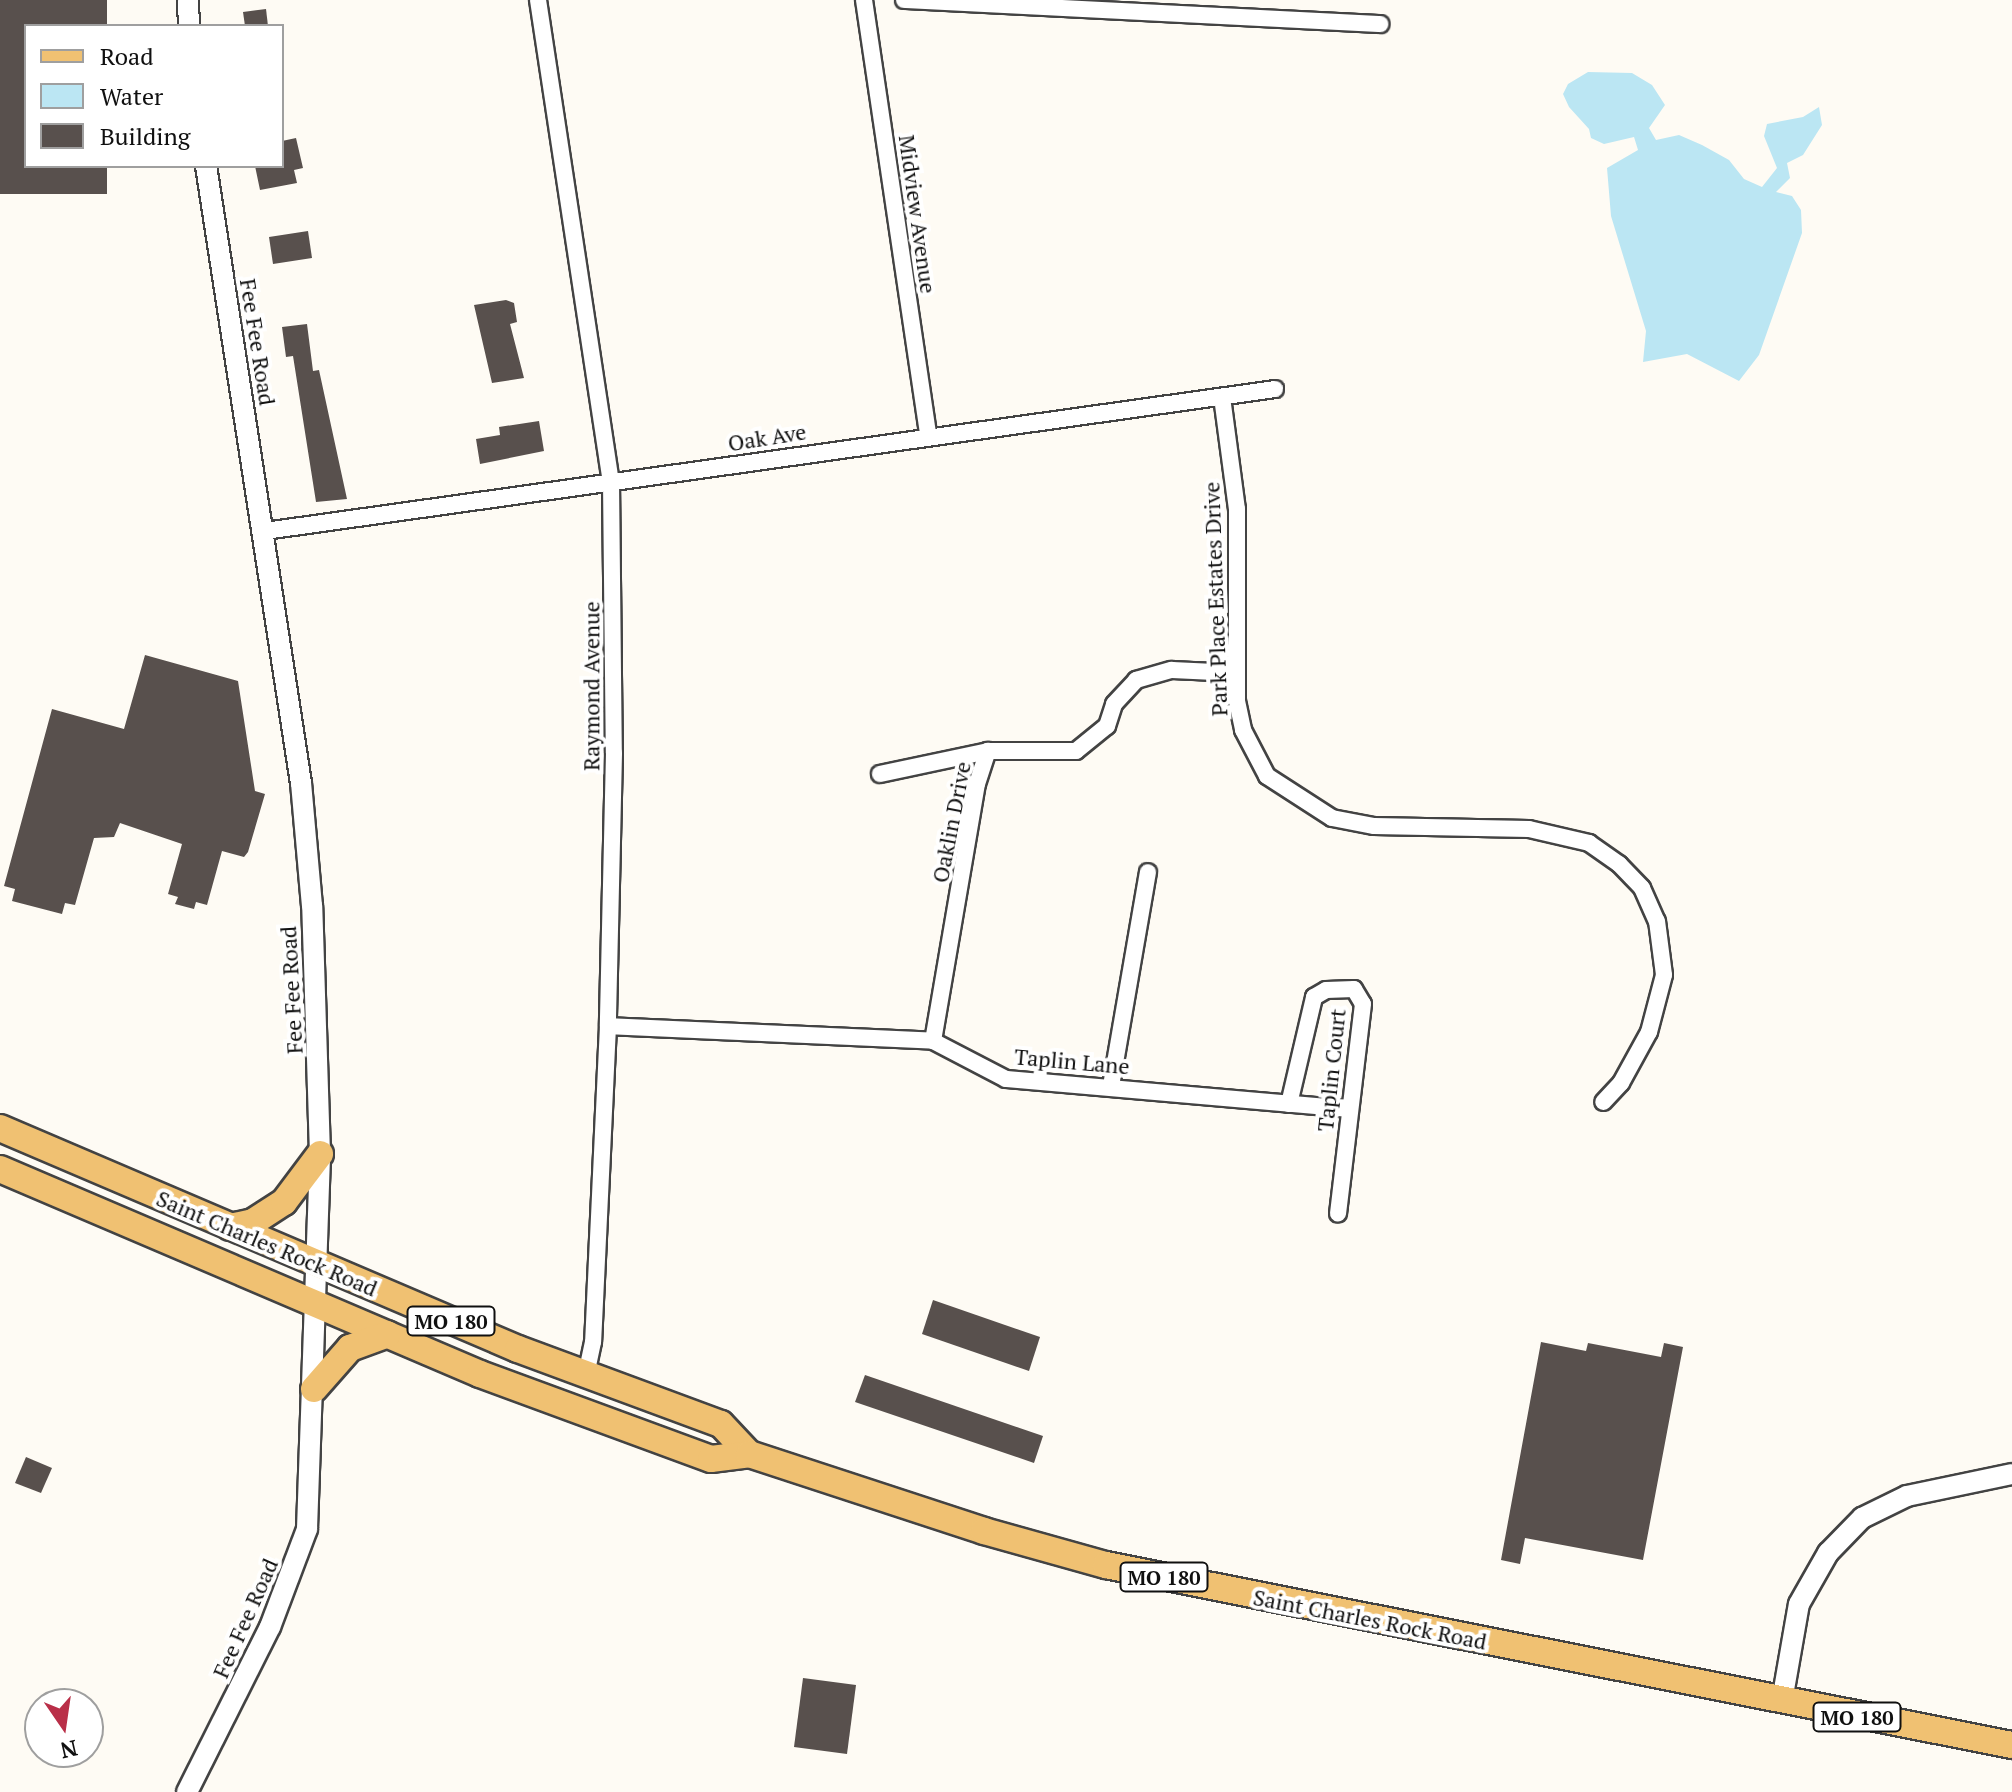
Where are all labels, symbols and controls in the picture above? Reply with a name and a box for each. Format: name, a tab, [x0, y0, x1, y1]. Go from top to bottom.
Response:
legend	[24, 24, 284, 168]
text: Road	[100, 40, 154, 72]
text: Water	[100, 80, 163, 112]
text: Building	[100, 120, 190, 152]
street label: Midview Avenue	[894, 133, 942, 295]
street label: Fee Fee Road	[235, 277, 281, 407]
street label: Oak Ave	[726, 418, 808, 456]
street label: Park Place Estates Drive	[1198, 481, 1232, 717]
street label: Raymond Avenue	[578, 601, 604, 771]
street label: Oaklin Drive	[926, 759, 976, 885]
street label: Fee Fee Road	[274, 925, 308, 1055]
street label: Taplin Court	[1311, 1007, 1351, 1133]
street label: Taplin Lane	[1013, 1043, 1131, 1079]
street label: Saint Charles Rock Road	[153, 1185, 381, 1301]
road number: MO 180	[405, 1305, 497, 1337]
street label: Fee Fee Road	[207, 1554, 283, 1682]
road number: MO 180	[1118, 1561, 1210, 1593]
street label: Saint Charles Rock Road	[1251, 1583, 1489, 1655]
north arrow	[24, 1688, 104, 1768]
road number: MO 180	[1811, 1701, 1903, 1733]
text: N	[58, 1734, 80, 1766]

